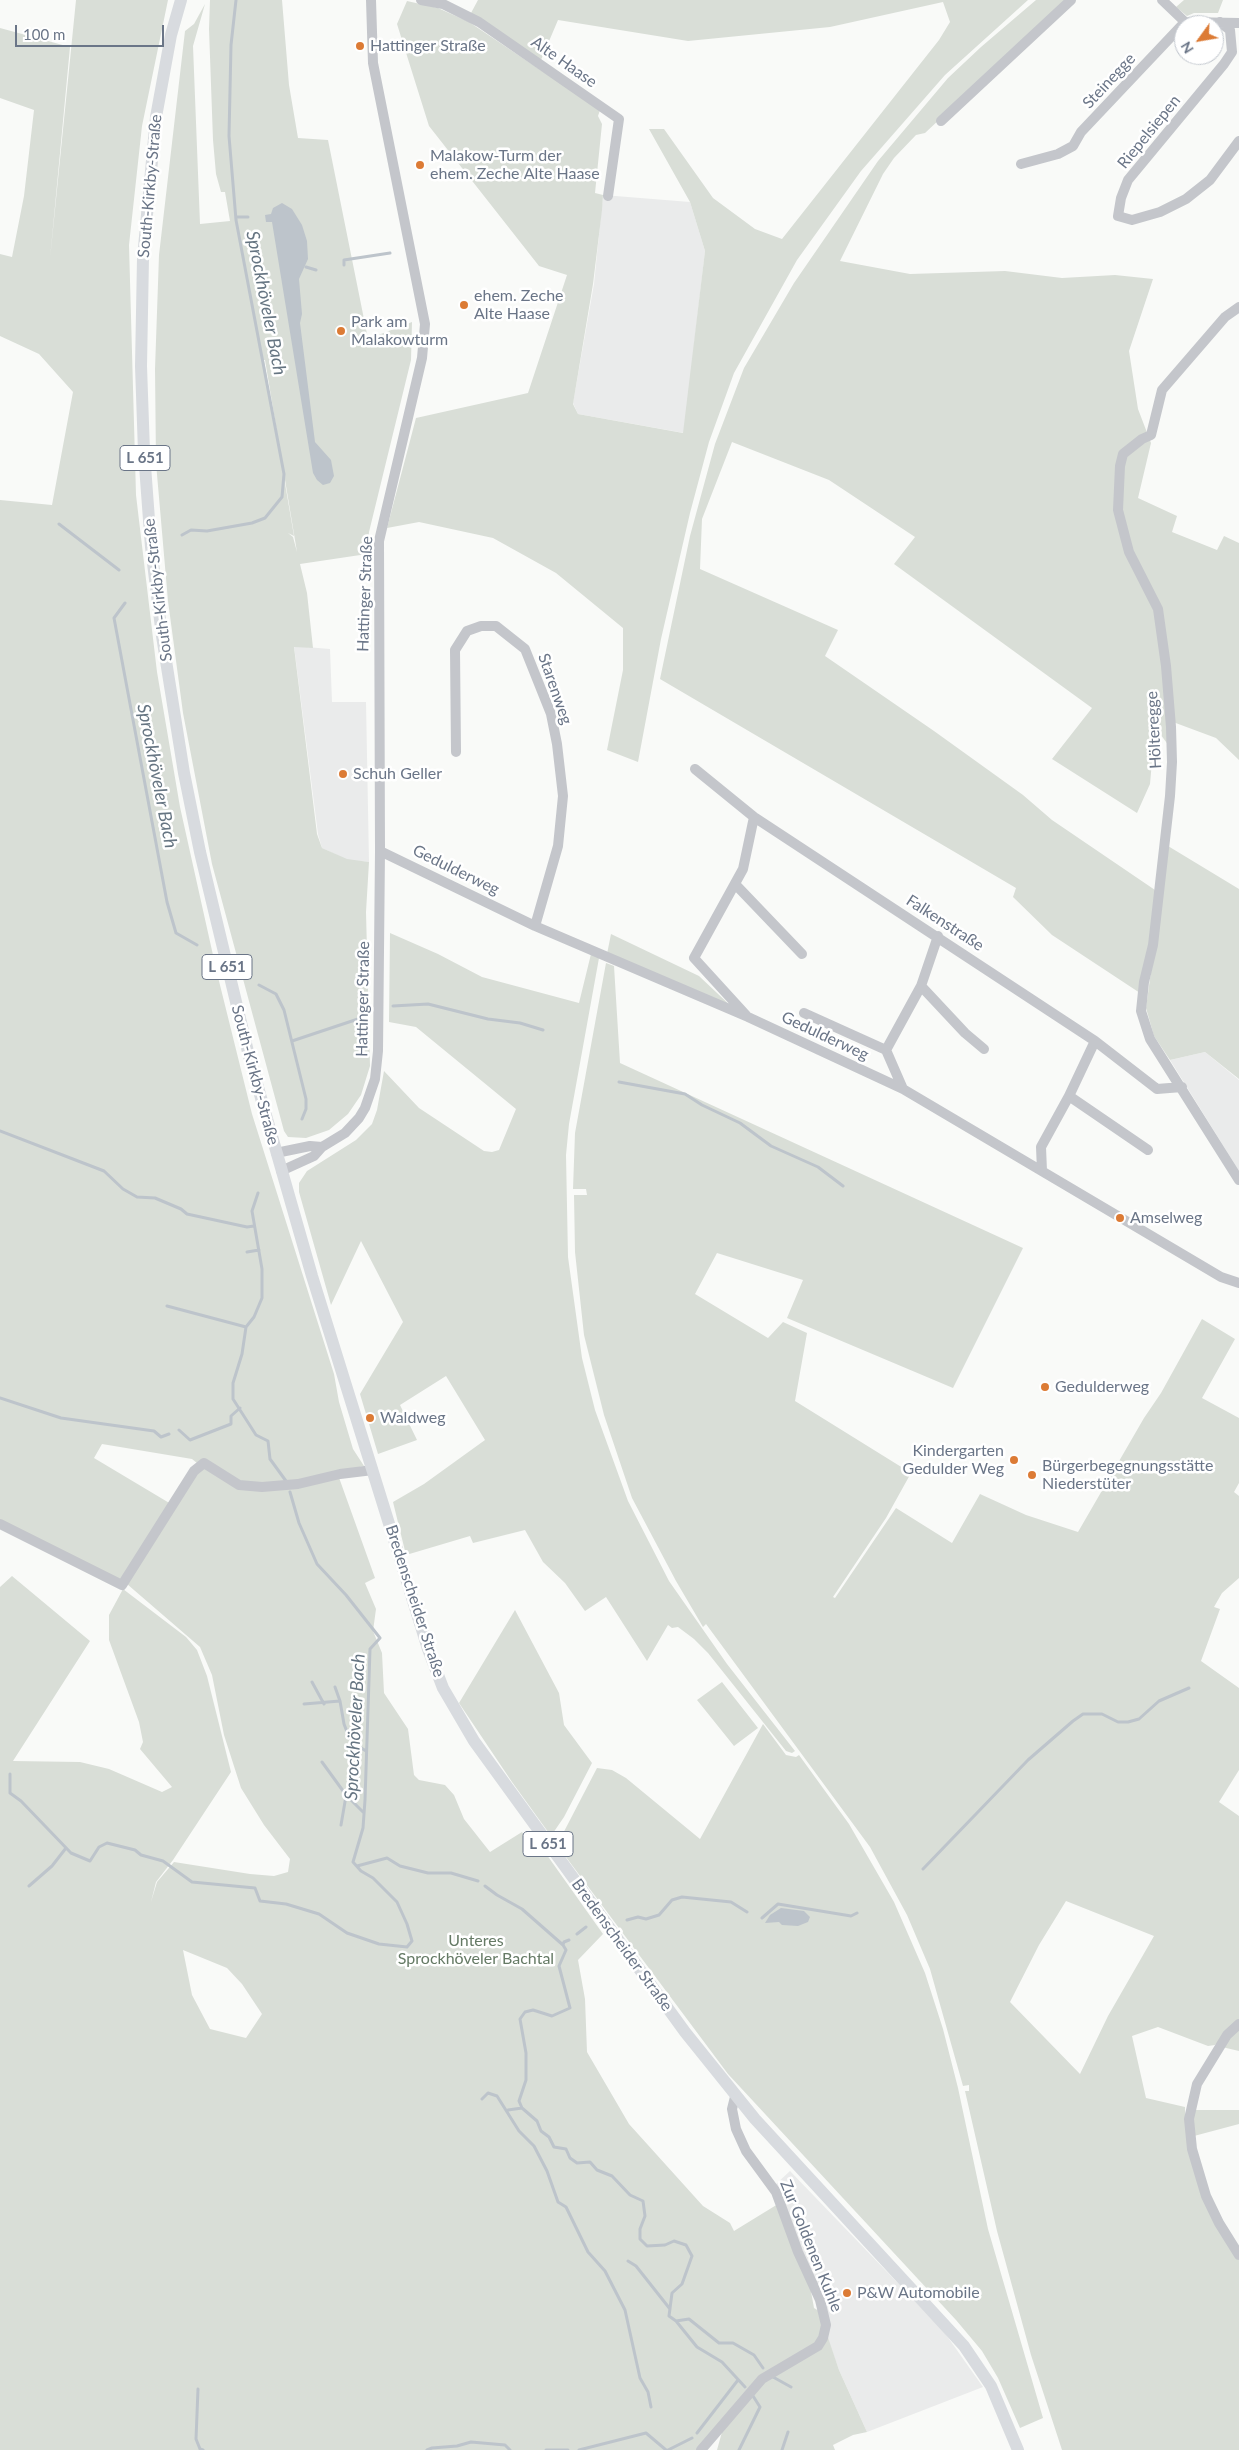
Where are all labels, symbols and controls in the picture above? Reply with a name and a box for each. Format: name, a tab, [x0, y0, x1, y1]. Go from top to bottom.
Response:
scale bar	[18, 15, 166, 47]
north arrow	[1174, 15, 1224, 65]
text: 100 m	[23, 25, 65, 43]
street label: Alte Haase	[527, 32, 601, 92]
place label: Hattinger Straße	[370, 36, 486, 56]
text: N	[1177, 39, 1197, 57]
marker: Hattinger Straße	[354, 40, 366, 52]
street label: Steinegge	[1079, 49, 1139, 113]
street label: Riepelsiepen	[1114, 91, 1184, 173]
street label: South-Kirkby-Straße	[134, 113, 166, 259]
place label: Malakow-Turm der ehem. Zeche Alte Haase	[430, 146, 600, 184]
marker: Malakow-Turm der ehem. Zeche Alte Haase	[414, 159, 426, 171]
water label: Sprockhöveler Bach	[241, 229, 291, 377]
place label: ehem. Zeche Alte Haase	[474, 286, 564, 324]
marker: ehem. Zeche Alte Haase	[458, 299, 470, 311]
place label: Park am Malakowturm	[351, 312, 448, 350]
marker: Park am Malakowturm	[335, 325, 347, 337]
road number: L 651	[120, 446, 170, 470]
street label: South-Kirkby-Straße	[140, 517, 176, 663]
street label: Hattinger Straße	[353, 536, 377, 652]
street label: Starenweg	[534, 651, 576, 727]
street label: Hölteregge	[1142, 691, 1166, 769]
water label: Sprockhöveler Bach	[132, 702, 182, 850]
place label: Schuh Geller	[353, 764, 442, 784]
marker: Schuh Geller	[337, 768, 349, 780]
street label: Gedulderweg	[409, 841, 503, 899]
street label: Falkenstraße	[903, 891, 987, 955]
street label: Hattinger Straße	[352, 941, 374, 1057]
road number: L 651	[202, 954, 252, 980]
street label: South-Kirkby-Straße	[227, 1003, 283, 1147]
street label: Gedulderweg	[778, 1007, 872, 1065]
place label: Amselweg	[1130, 1208, 1202, 1228]
marker: Amselweg	[1114, 1212, 1126, 1224]
place label: Gedulderweg	[1055, 1377, 1149, 1397]
marker: Gedulderweg	[1039, 1381, 1051, 1393]
place label: Waldweg	[380, 1408, 446, 1428]
marker: Waldweg	[364, 1412, 376, 1424]
place label: Kindergarten Gedulder Weg	[903, 1441, 1004, 1479]
marker: Kindergarten Gedulder Weg	[1008, 1454, 1020, 1466]
place label: Bürgerbegegnungsstätte Niederstüter	[1042, 1456, 1213, 1494]
marker: Bürgerbegegnungsstätte Niederstüter	[1026, 1469, 1038, 1481]
street label: Bredenscheider Straße	[381, 1522, 449, 1680]
water label: Sprockhöveler Bach	[340, 1653, 370, 1801]
road number: L 651	[523, 1832, 573, 1856]
street label: Bredenscheider Straße	[568, 1875, 676, 2015]
park label: Unteres Sprockhöveler Bachtal	[398, 1931, 554, 1969]
street label: Zur Goldenen Kuhle	[776, 2177, 846, 2315]
place label: P&W Automobile	[857, 2283, 980, 2303]
marker: P&W Automobile	[841, 2287, 853, 2299]

